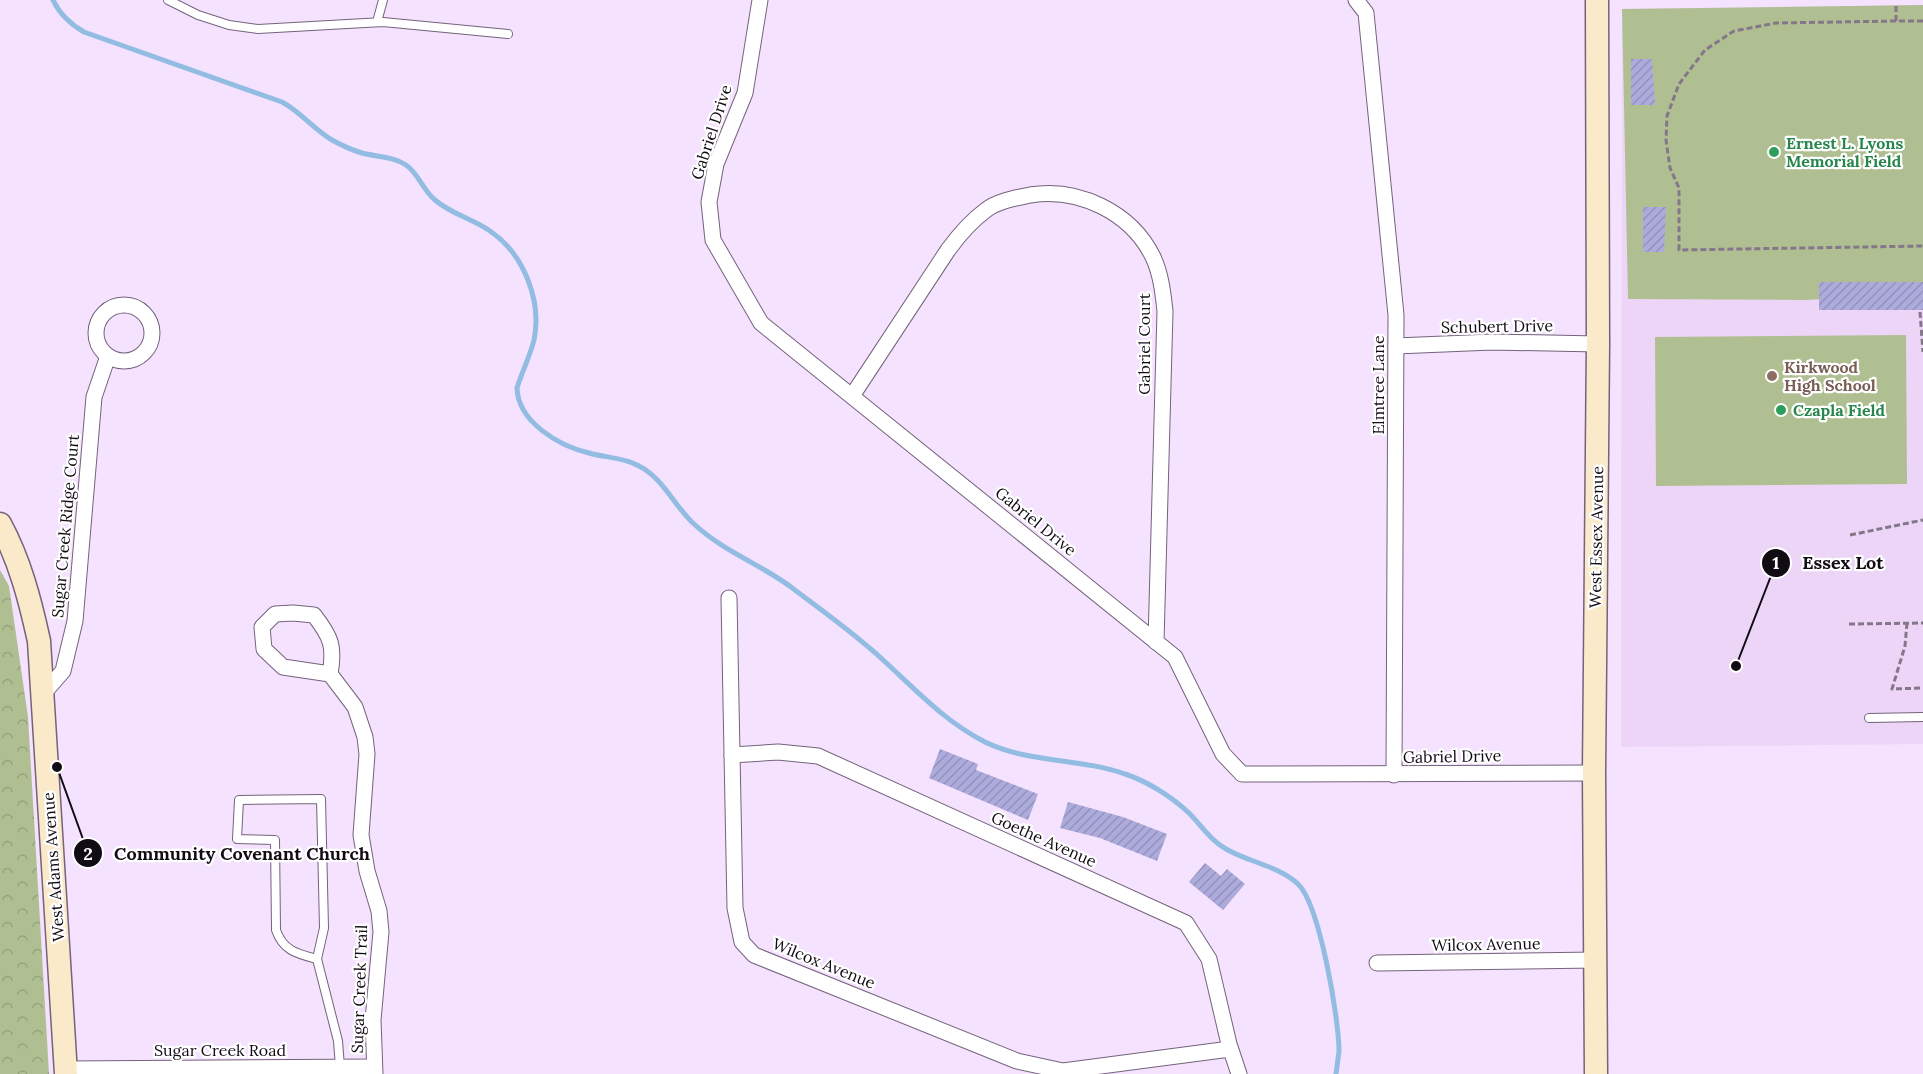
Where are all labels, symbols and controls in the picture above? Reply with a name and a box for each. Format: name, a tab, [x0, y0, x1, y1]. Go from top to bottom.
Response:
street label: Gabriel Drive	[686, 82, 736, 182]
place label: Ernest L. Lyons Memorial Field	[1786, 133, 1903, 171]
marker: Ernest L. Lyons Memorial Field	[1767, 145, 1781, 159]
street label: Gabriel Court	[1134, 292, 1154, 395]
street label: Schubert Drive	[1441, 315, 1554, 337]
street label: Elmtree Lane	[1368, 335, 1388, 435]
place label: Kirkwood High School	[1784, 357, 1876, 395]
marker: Kirkwood High School	[1765, 369, 1779, 383]
place label: Czapla Field	[1793, 400, 1886, 420]
marker: Czapla Field	[1774, 403, 1788, 417]
street label: Sugar Creek Ridge Court	[47, 433, 83, 618]
street label: West Essex Avenue	[1585, 465, 1607, 608]
street label: Gabriel Drive	[991, 482, 1081, 560]
callout: Essex Lot	[1761, 545, 1896, 581]
text: 1	[1772, 551, 1780, 574]
text: Essex Lot	[1802, 551, 1884, 574]
street label: Gabriel Drive	[1403, 745, 1502, 767]
street label: West Adams Avenue	[38, 791, 68, 942]
street label: Goethe Avenue	[988, 807, 1100, 871]
callout: Community Covenant Church	[73, 835, 382, 871]
text: 2	[83, 842, 93, 865]
text: Community Covenant Church	[114, 842, 370, 865]
street label: Sugar Creek Trail	[347, 924, 371, 1054]
street label: Wilcox Avenue	[770, 933, 879, 993]
street label: Wilcox Avenue	[1431, 933, 1541, 955]
street label: Sugar Creek Road	[154, 1040, 286, 1060]

